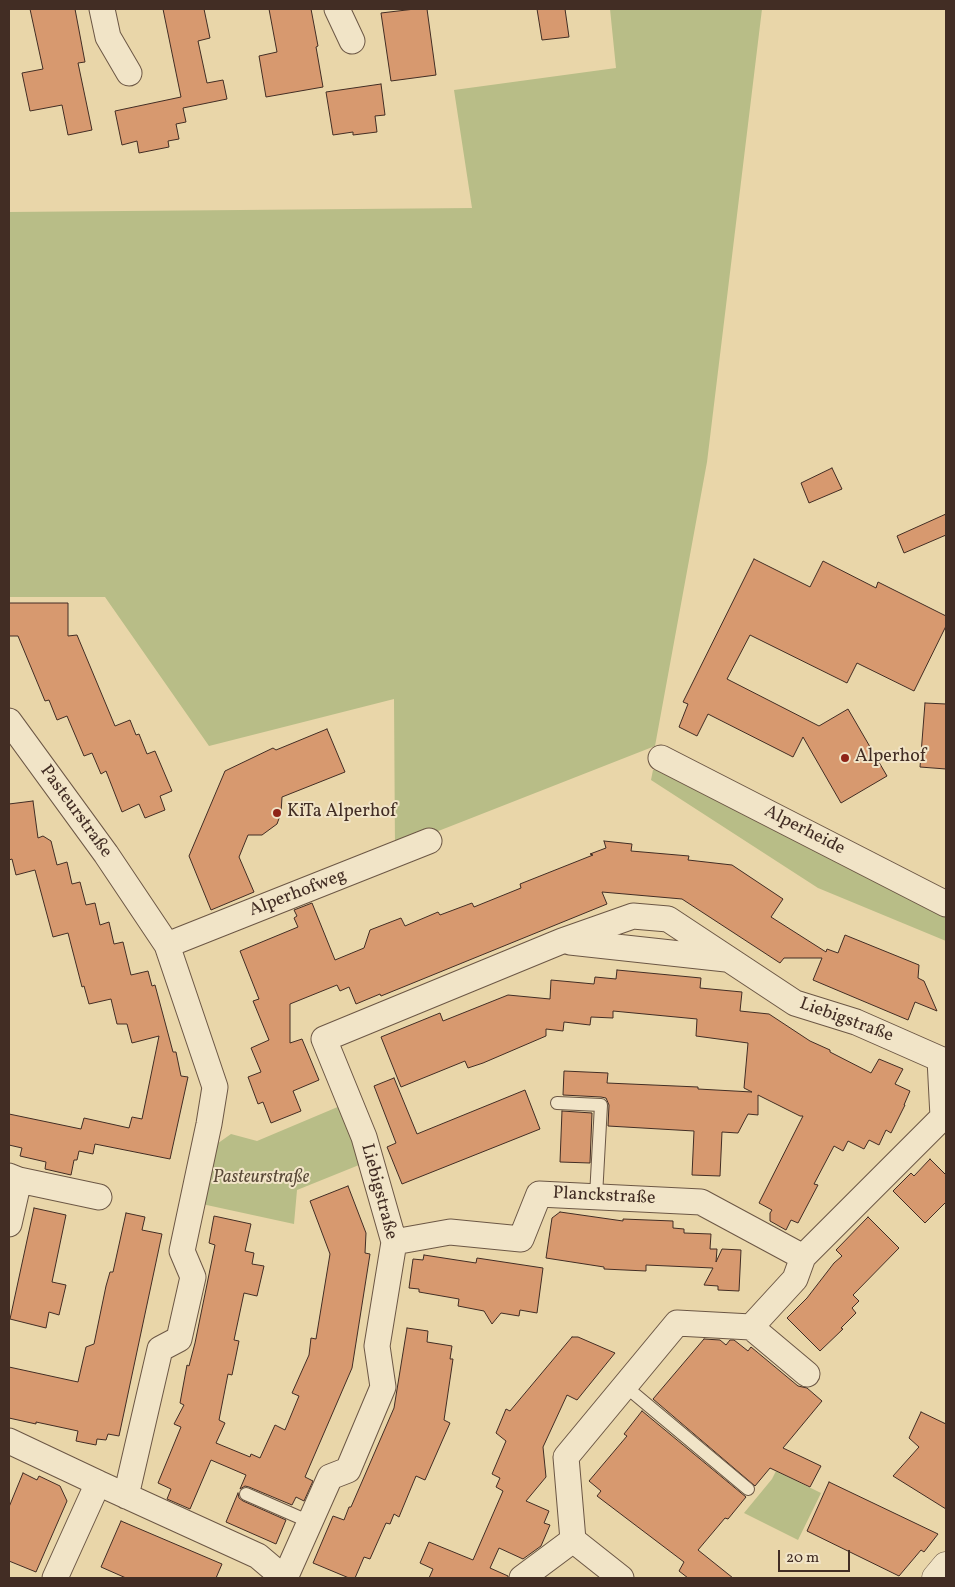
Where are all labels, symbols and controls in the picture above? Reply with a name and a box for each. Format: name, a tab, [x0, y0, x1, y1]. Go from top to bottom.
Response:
place label: Alperhof	[855, 747, 926, 769]
marker: Alperhof	[839, 752, 851, 764]
street label: Pasteurstraße	[34, 761, 116, 863]
street label: Alperheide	[760, 801, 848, 861]
place label: KiTa Alperhof	[287, 802, 396, 824]
marker: KiTa Alperhof	[271, 807, 283, 819]
street label: Alperhofweg	[246, 866, 350, 922]
street label: Liebigstraße	[796, 994, 896, 1048]
street label: Liebigstraße	[355, 1142, 401, 1242]
park label: Pasteurstraße	[213, 1168, 309, 1190]
street label: Planckstraße	[552, 1184, 656, 1210]
scale bar	[780, 1540, 852, 1572]
text: 20 m	[786, 1548, 819, 1569]

